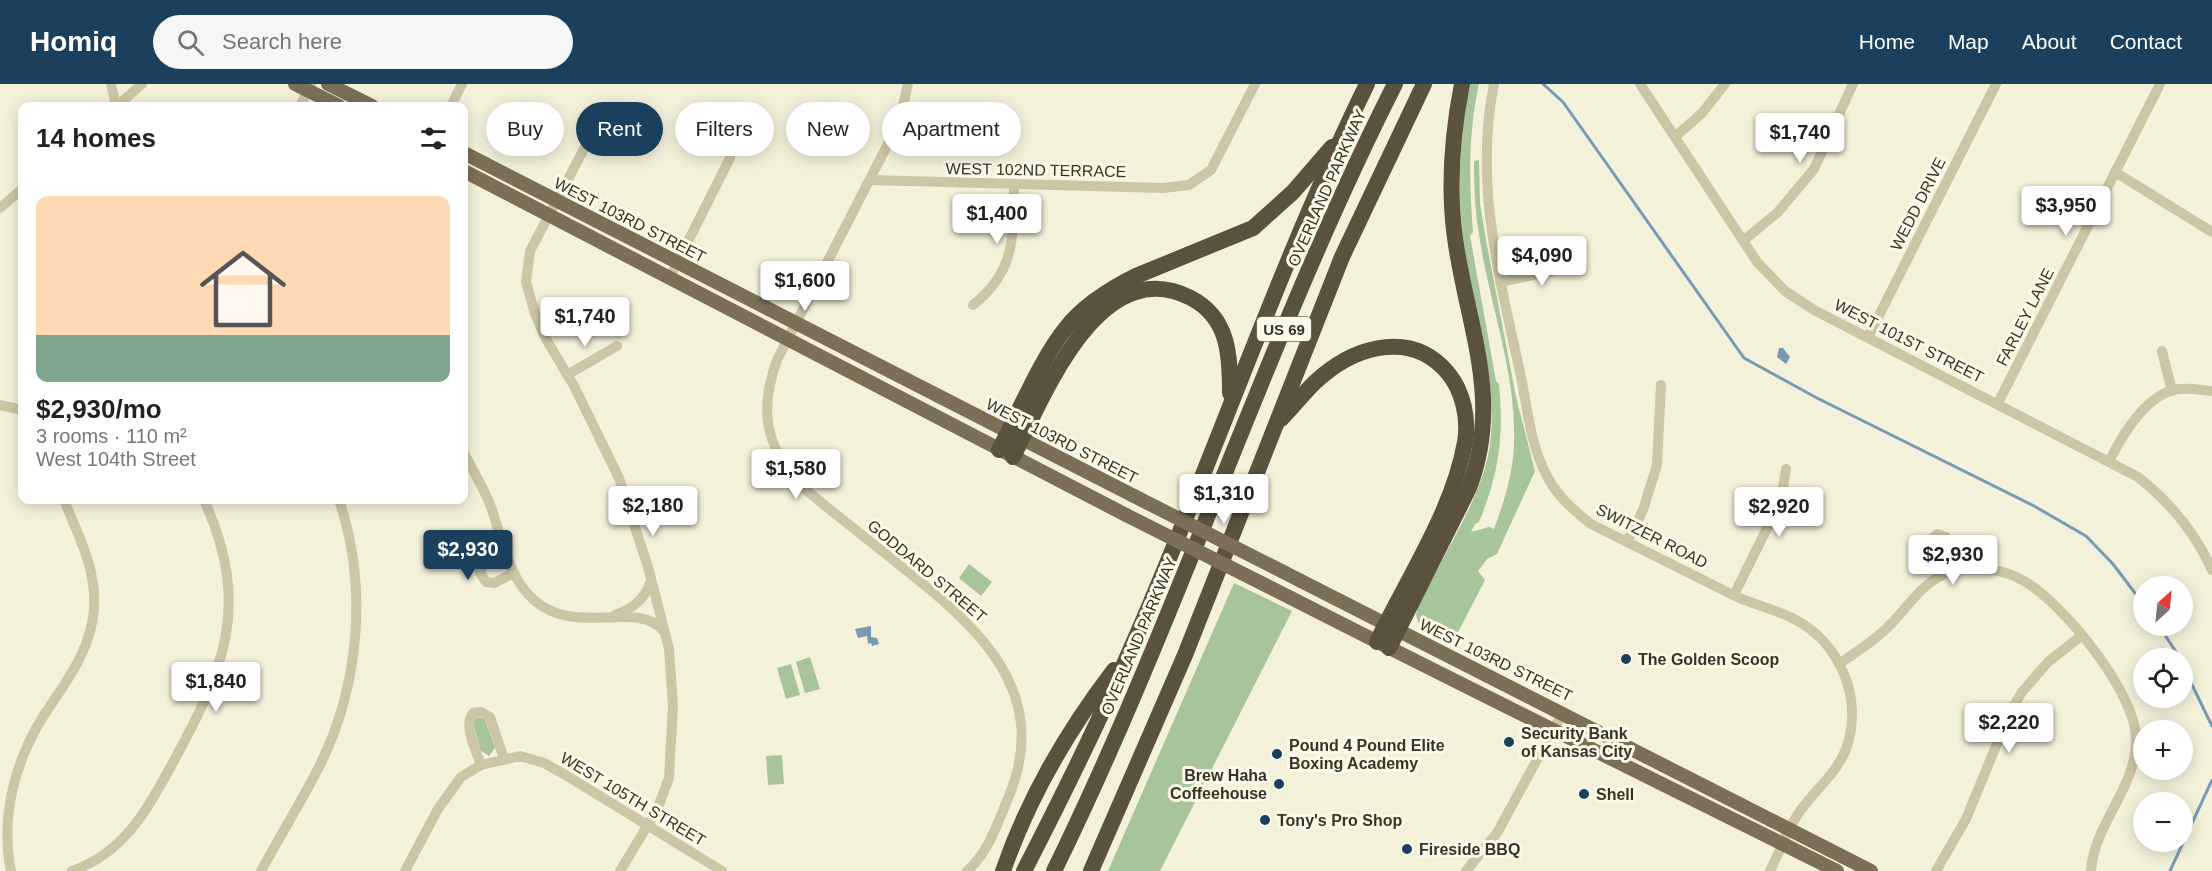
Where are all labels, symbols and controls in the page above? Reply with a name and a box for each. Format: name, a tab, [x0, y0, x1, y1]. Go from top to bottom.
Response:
search box	[153, 15, 573, 69]
text: Homiq	[30, 26, 117, 57]
icon: search	[174, 26, 207, 59]
text: Search here	[222, 29, 342, 54]
text: Home	[1859, 30, 1915, 53]
text: Map	[1948, 30, 1989, 53]
text: About	[2022, 30, 2077, 53]
text: Contact	[2110, 30, 2182, 53]
chip: Buy	[486, 102, 564, 156]
chip: Rent	[576, 102, 663, 156]
chip: Filters	[675, 102, 774, 156]
chip: New	[786, 102, 870, 156]
chip: Apartment	[882, 102, 1021, 156]
street label: OVERLAND PARKWAY	[1285, 107, 1369, 269]
pin: $1,740	[1751, 113, 1849, 164]
text: $1,740	[1769, 121, 1831, 143]
icon: filters	[417, 122, 450, 155]
text: 14 homes	[36, 123, 156, 153]
street label: WEDD DRIVE	[1887, 155, 1949, 253]
street label: WEST 102ND TERRACE	[945, 160, 1127, 180]
street label: WEST 103RD STREET	[551, 174, 709, 266]
pin: $3,950	[2017, 186, 2115, 237]
pin: $1,400	[948, 194, 1046, 245]
text: $3,950	[2035, 194, 2097, 216]
text: $1,400	[966, 202, 1028, 224]
icon: home	[189, 235, 297, 343]
pin: $4,090	[1493, 236, 1591, 287]
text: $4,090	[1511, 244, 1573, 266]
pin: $1,600	[756, 261, 854, 312]
street label: FARLEY LANE	[1993, 265, 2057, 369]
text: $1,600	[774, 269, 836, 291]
street label: WEST 101ST STREET	[1832, 296, 1986, 386]
pin: $1,740	[536, 297, 634, 348]
text: $1,740	[554, 305, 616, 327]
road number: US 69	[1257, 317, 1311, 341]
text: $2,930/mo	[36, 394, 162, 424]
street label: WEST 103RD STREET	[983, 395, 1141, 487]
text: 3 rooms · 110 m²	[36, 425, 187, 447]
text: West 104th Street	[36, 448, 196, 470]
pin: $1,580	[747, 449, 845, 500]
text: $1,580	[765, 457, 827, 479]
pin: $1,310	[1175, 474, 1273, 525]
text: $1,310	[1193, 482, 1255, 504]
pin: $2,180	[604, 486, 702, 537]
pin: $2,920	[1730, 487, 1828, 538]
text: $2,180	[622, 494, 684, 516]
text: $2,920	[1748, 495, 1810, 517]
street label: SWITZER ROAD	[1593, 501, 1711, 571]
street label: GODDARD STREET	[864, 516, 990, 626]
pin: $2,930	[419, 530, 517, 581]
pin: $2,930	[1904, 535, 2002, 586]
text: $2,930	[437, 538, 499, 560]
text: $2,930	[1922, 543, 1984, 565]
street label: OVERLAND PARKWAY	[1098, 554, 1180, 717]
north arrow	[2133, 576, 2193, 636]
map controls	[2133, 576, 2193, 852]
street label: WEST 103RD STREET	[1417, 616, 1575, 705]
button: locate	[2133, 648, 2193, 708]
place label: The Golden Scoop	[1638, 651, 1780, 668]
marker: The Golden Scoop	[1619, 652, 1633, 666]
pin: $1,840	[167, 662, 265, 713]
text: $1,840	[185, 670, 247, 692]
pin: $2,220	[1960, 703, 2058, 754]
text: $2,220	[1978, 711, 2040, 733]
button: +	[2133, 720, 2193, 780]
place label: Security Bank of Kansas City	[1521, 725, 1632, 760]
marker: Security Bank of Kansas City	[1502, 735, 1516, 749]
place label: Pound 4 Pound Elite Boxing Academy	[1289, 737, 1445, 772]
marker: Pound 4 Pound Elite Boxing Academy	[1270, 747, 1284, 761]
street label: WEST 105TH STREET	[557, 749, 709, 849]
place label: Brew Haha Coffeehouse	[1170, 767, 1267, 802]
marker: Brew Haha Coffeehouse	[1272, 777, 1286, 791]
place label: Shell	[1596, 786, 1634, 803]
marker: Shell	[1577, 787, 1591, 801]
button: −	[2133, 792, 2193, 852]
place label: Tony's Pro Shop	[1277, 812, 1403, 829]
marker: Tony's Pro Shop	[1258, 813, 1272, 827]
place label: Fireside BBQ	[1419, 841, 1520, 858]
marker: Fireside BBQ	[1400, 842, 1414, 856]

